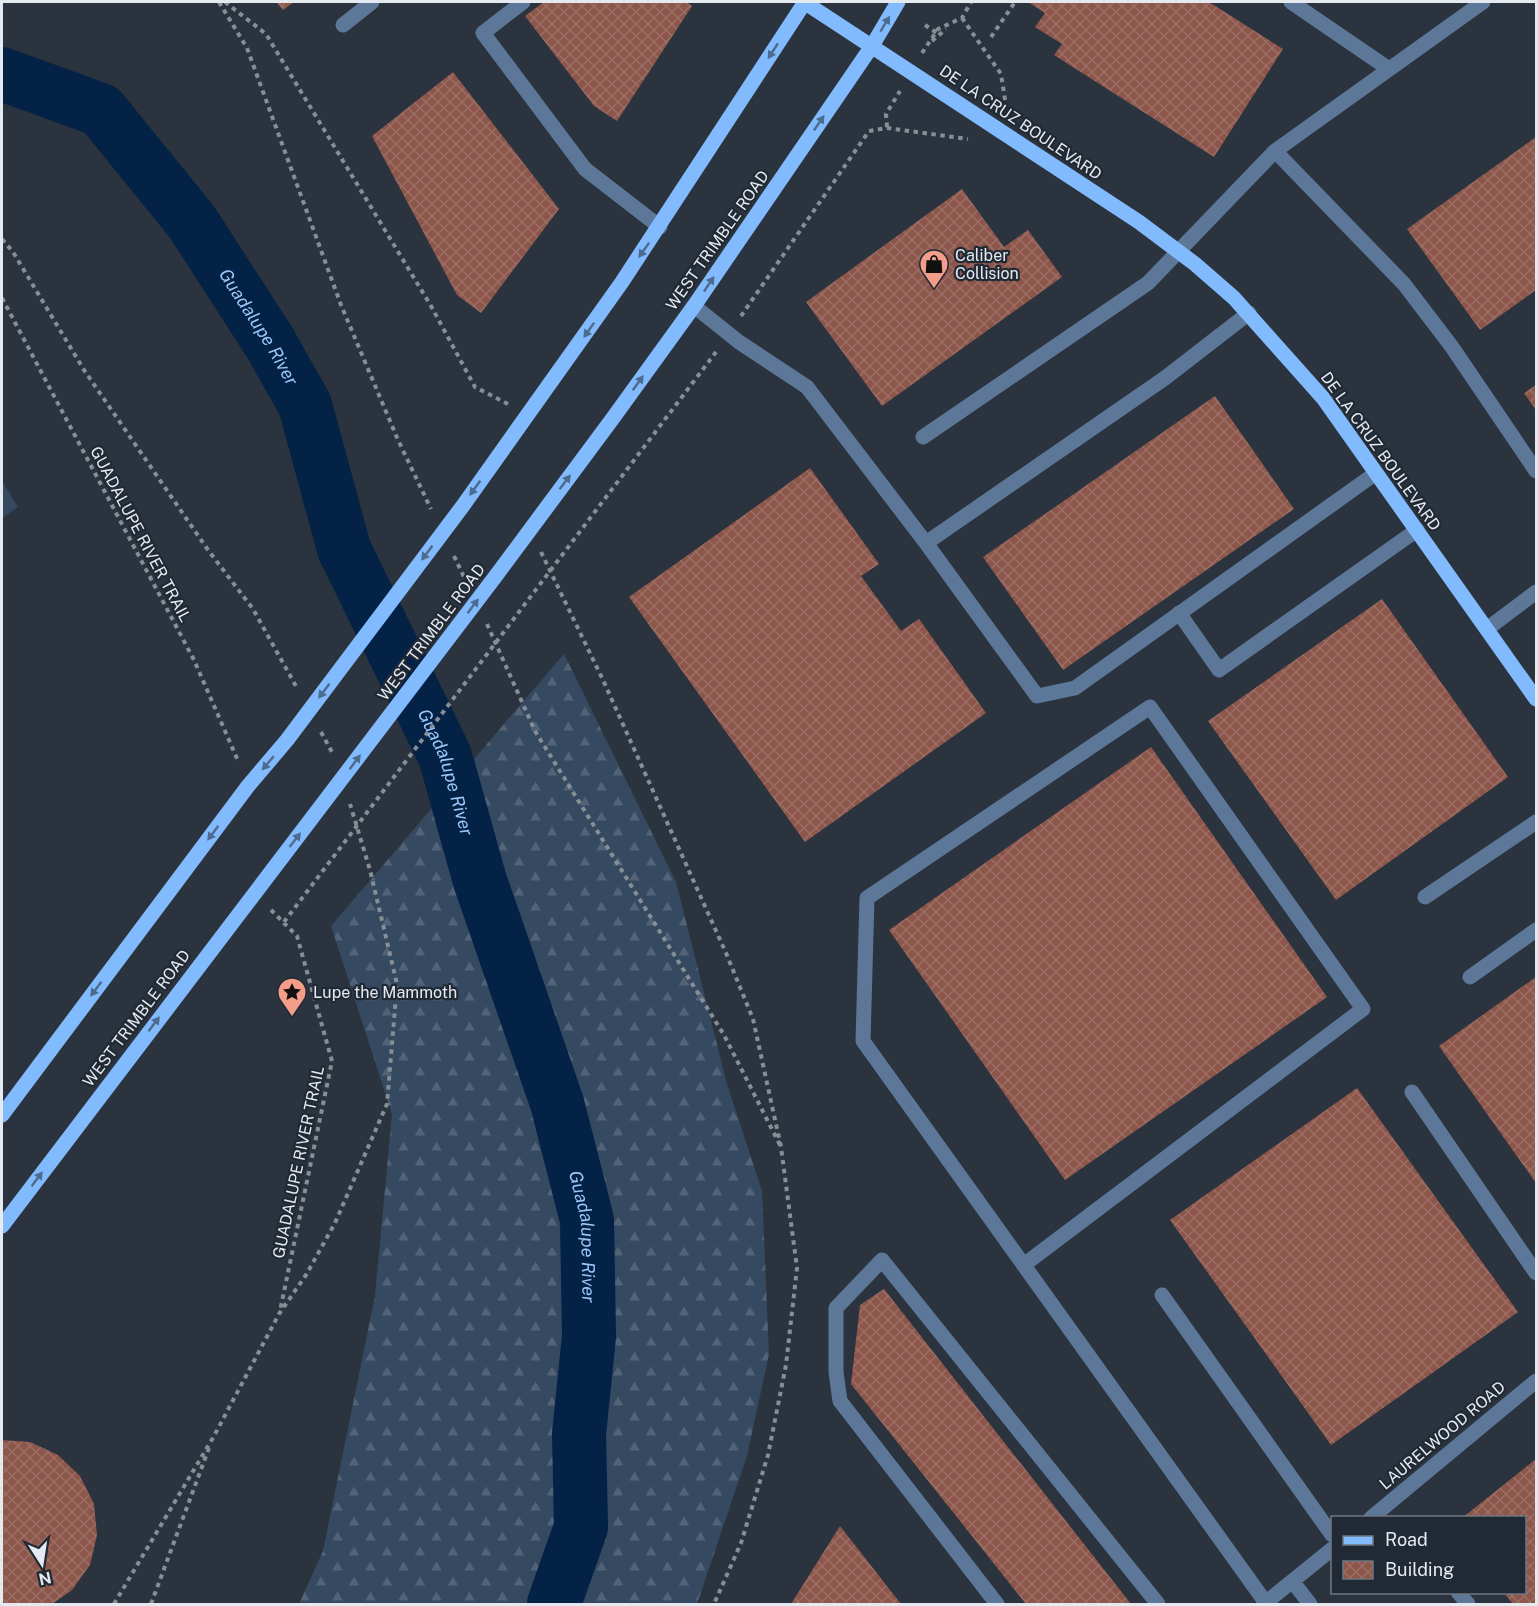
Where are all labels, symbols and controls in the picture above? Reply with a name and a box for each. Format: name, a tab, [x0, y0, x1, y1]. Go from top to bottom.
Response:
one-way arrow	[880, 15, 890, 32]
one-way arrow	[767, 43, 778, 59]
street label: DE LA CRUZ BOULEVARD	[936, 61, 1105, 184]
one-way arrow	[813, 115, 824, 131]
street label: WEST TRIMBLE ROAD	[662, 167, 773, 314]
one-way arrow	[638, 242, 650, 258]
place label: Caliber Collision	[955, 246, 1019, 283]
shop icon: Caliber Collision	[918, 248, 950, 290]
water label: Guadalupe River	[215, 265, 303, 389]
one-way arrow	[703, 276, 714, 292]
one-way arrow	[583, 321, 595, 337]
street label: DE LA CRUZ BOULEVARD	[1317, 368, 1445, 534]
one-way arrow	[632, 376, 644, 392]
street label: GUADALUPE RIVER TRAIL	[86, 443, 195, 625]
one-way arrow	[558, 475, 570, 490]
one-way arrow	[469, 480, 481, 496]
one-way arrow	[421, 545, 433, 561]
street label: WEST TRIMBLE ROAD	[374, 560, 489, 704]
one-way arrow	[467, 599, 479, 615]
one-way arrow	[318, 684, 330, 699]
water label: Guadalupe River	[414, 705, 478, 838]
one-way arrow	[349, 754, 361, 769]
one-way arrow	[261, 755, 274, 771]
one-way arrow	[207, 825, 219, 841]
one-way arrow	[288, 833, 300, 848]
street label: WEST TRIMBLE ROAD	[79, 946, 194, 1090]
place icon: Lupe the Mammoth	[276, 976, 308, 1018]
one-way arrow	[90, 981, 102, 997]
place label: Lupe the Mammoth	[313, 983, 457, 1002]
one-way arrow	[148, 1016, 160, 1031]
street label: GUADALUPE RIVER TRAIL	[269, 1064, 328, 1260]
water label: Guadalupe River	[565, 1168, 599, 1303]
one-way arrow	[30, 1172, 42, 1187]
street label: LAURELWOOD ROAD	[1376, 1377, 1509, 1494]
legend	[1331, 1516, 1526, 1594]
text: Road	[1385, 1529, 1428, 1550]
north arrow	[12, 1534, 72, 1594]
text: Building	[1385, 1559, 1454, 1580]
text: N	[37, 1568, 53, 1589]

